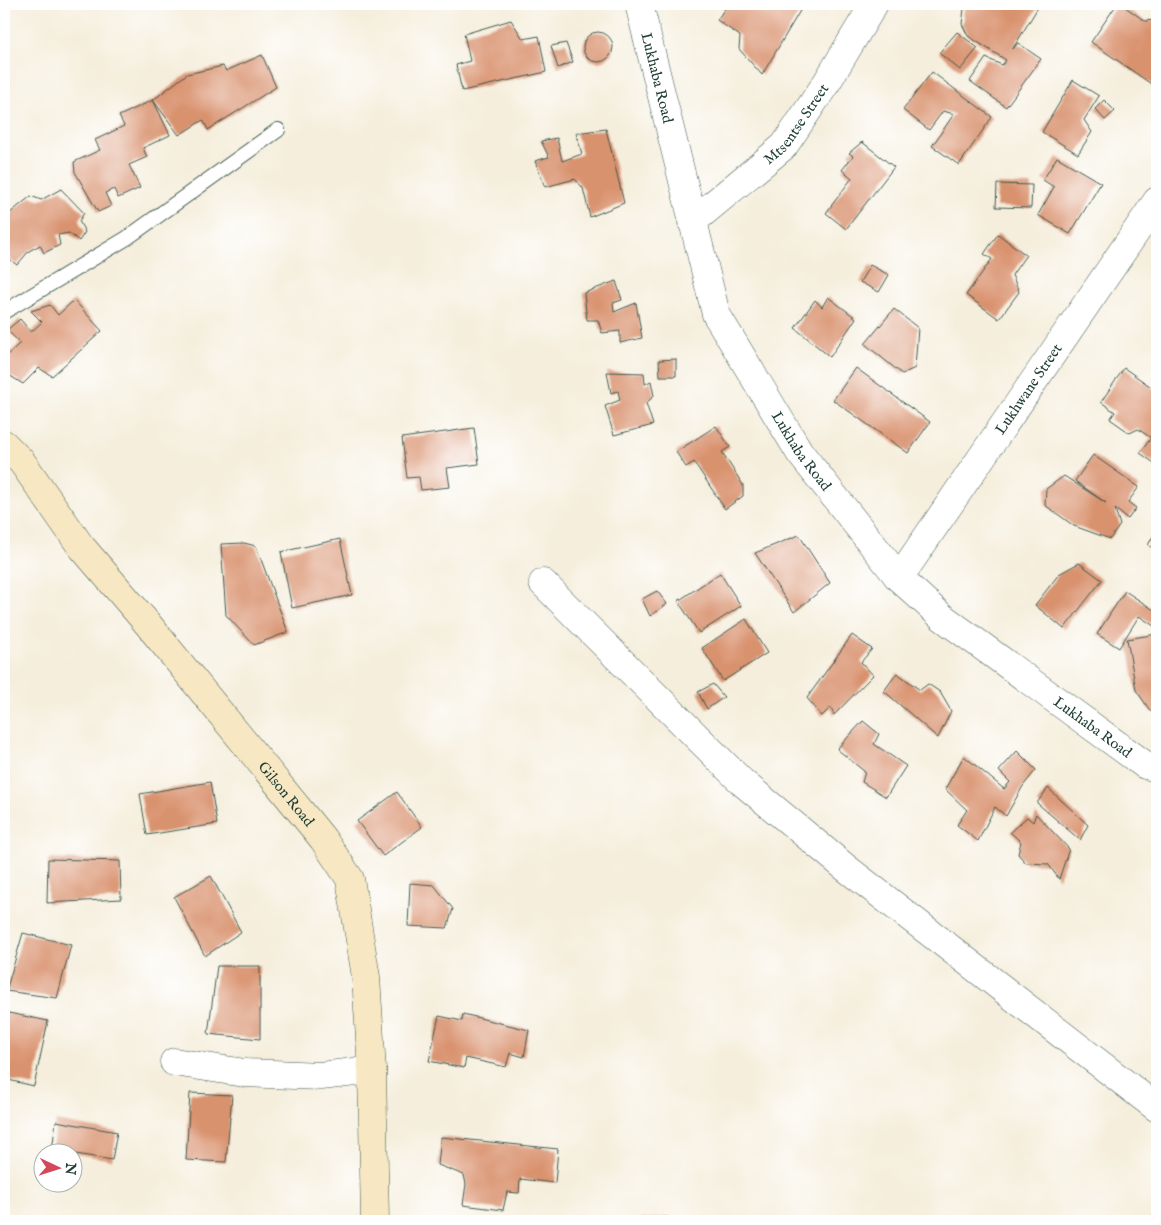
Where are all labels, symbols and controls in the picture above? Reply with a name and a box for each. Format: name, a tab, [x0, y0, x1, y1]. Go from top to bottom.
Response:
street label: Lukhaba Road	[637, 30, 678, 126]
street label: Mtsentse Street	[759, 80, 833, 169]
street label: Lukhwane Street	[991, 340, 1066, 438]
street label: Lukhaba Road	[767, 408, 836, 495]
street label: Lukhaba Road	[1050, 692, 1137, 763]
street label: Gilson Road	[254, 757, 319, 831]
north arrow	[32, 1142, 82, 1192]
text: N	[61, 1161, 79, 1176]

